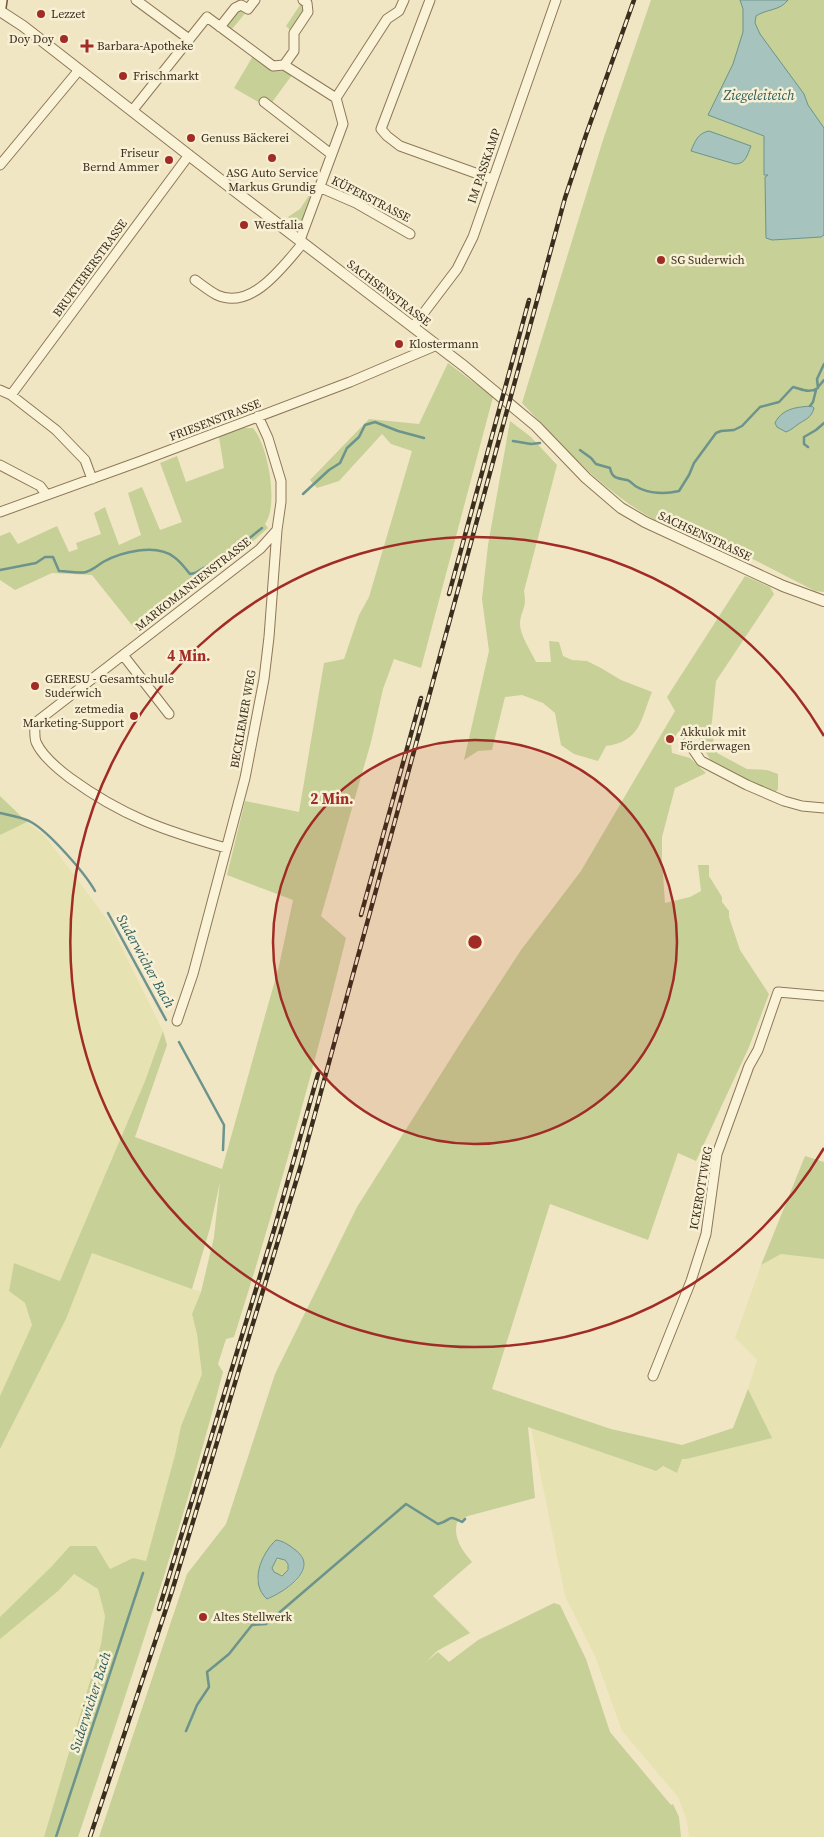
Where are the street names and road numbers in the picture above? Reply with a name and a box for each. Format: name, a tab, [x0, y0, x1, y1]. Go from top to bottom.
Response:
street label: IM PASSKAMP	[464, 126, 504, 206]
street label: KÜFERSTRASSE	[329, 172, 413, 226]
street label: BRUKTERERSTRASSE	[49, 216, 131, 320]
street label: SACHSENSTRASSE	[344, 256, 434, 330]
street label: FRIESENSTRASSE	[167, 395, 263, 445]
street label: SACHSENSTRASSE	[656, 507, 754, 565]
street label: MARKOMANNENSTRASSE	[132, 534, 254, 634]
street label: BECKLEMER WEG	[226, 669, 260, 769]
street label: ICKEROTTWEG	[686, 1145, 716, 1231]

